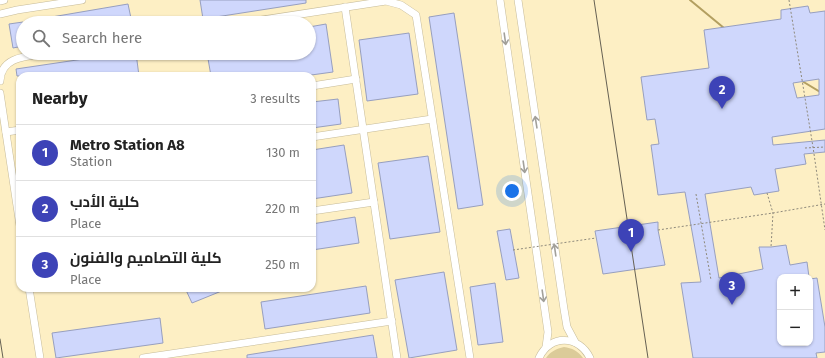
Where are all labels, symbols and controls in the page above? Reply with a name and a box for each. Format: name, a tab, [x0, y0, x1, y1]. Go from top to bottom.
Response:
search box	[16, 16, 316, 60]
icon: search	[30, 27, 52, 49]
text: Search here	[62, 29, 142, 47]
one-way arrow	[501, 32, 509, 45]
pin: 2	[709, 76, 735, 109]
text: Nearby	[32, 88, 87, 109]
text: 3 results	[250, 91, 300, 106]
one-way arrow	[532, 115, 540, 128]
text: Metro Station A8	[70, 136, 185, 154]
text: 1	[42, 145, 48, 160]
text: 130 m	[266, 145, 300, 160]
text: Station	[70, 154, 112, 169]
one-way arrow	[520, 160, 528, 173]
your location	[502, 181, 522, 201]
text: كلية الأدب	[70, 193, 139, 211]
text: 2	[42, 201, 48, 216]
text: 220 m	[265, 201, 300, 216]
text: Place	[70, 216, 101, 231]
pin: 1	[618, 219, 644, 252]
one-way arrow	[551, 244, 559, 257]
text: كلية التصاميم والفنون	[70, 249, 222, 267]
text: 3	[42, 257, 48, 272]
text: 250 m	[265, 257, 300, 272]
text: Place	[70, 272, 101, 287]
pin: 3	[719, 272, 745, 305]
map controls	[777, 274, 813, 346]
button: +	[777, 274, 813, 310]
one-way arrow	[539, 289, 547, 302]
button: −	[777, 310, 813, 346]

